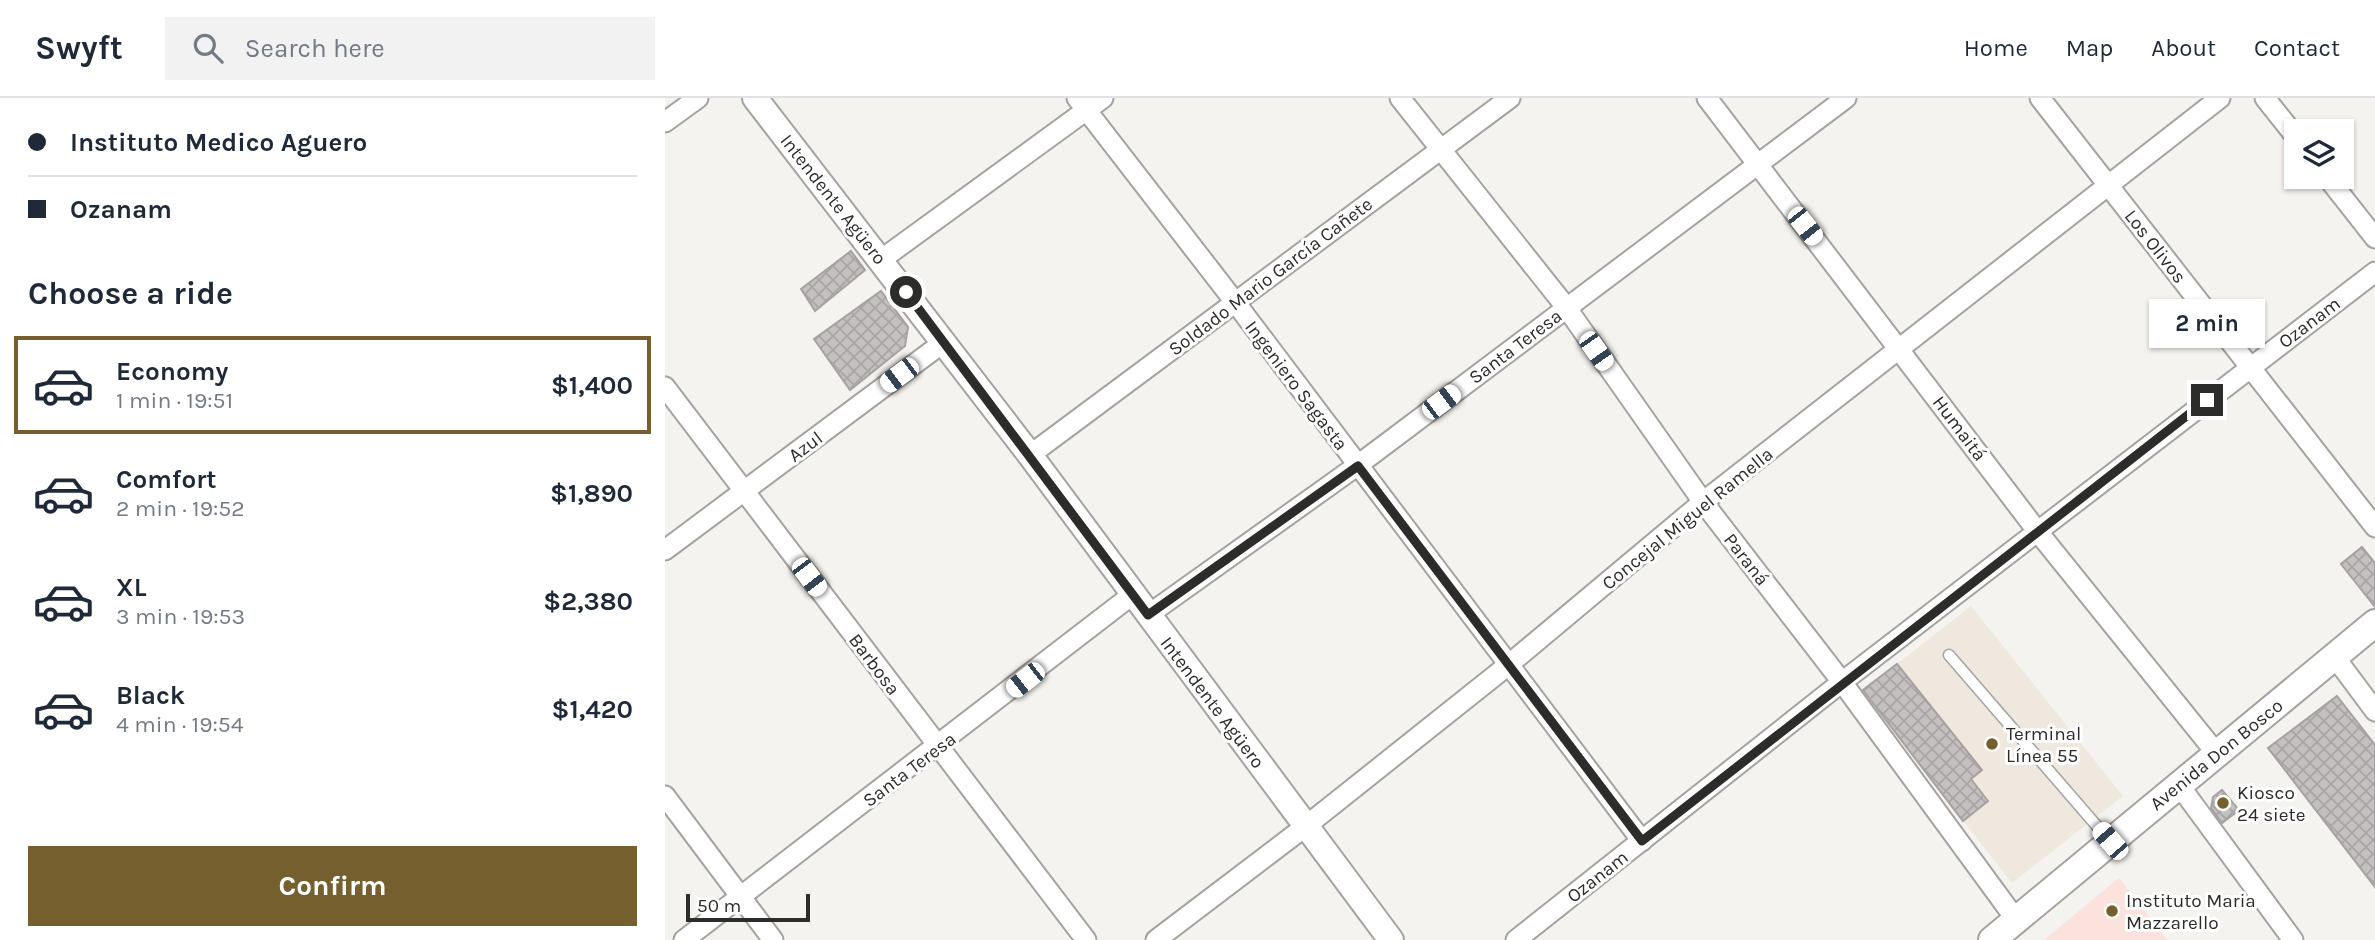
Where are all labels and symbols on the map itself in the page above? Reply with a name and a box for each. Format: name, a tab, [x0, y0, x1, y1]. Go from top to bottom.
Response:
street label: Intendente Agüero	[776, 130, 891, 269]
street label: Soldado Mario García Cañete	[1164, 193, 1377, 361]
car	[1784, 203, 1827, 249]
street label: Los Olivos	[2120, 206, 2191, 288]
route start	[890, 276, 922, 308]
street label: Ozanam	[2274, 293, 2345, 353]
callout: 2 min	[2149, 299, 2265, 348]
street label: Santa Teresa	[1465, 305, 1566, 389]
street label: Ingeniero Sagasta	[1240, 316, 1352, 455]
car	[1576, 328, 1617, 374]
car	[876, 354, 923, 396]
car	[1418, 381, 1465, 423]
route end	[2191, 384, 2223, 416]
street label: Humaitá	[1928, 392, 1991, 465]
street label: Azul	[784, 427, 827, 467]
street label: Concejal Miguel Ramella	[1598, 443, 1778, 595]
street label: Paraná	[1719, 529, 1773, 590]
car	[788, 554, 831, 600]
street label: Barbosa	[844, 630, 904, 700]
street label: Intendente Agüero	[1156, 632, 1269, 773]
car	[1002, 659, 1049, 701]
street label: Avenida Don Bosco	[2146, 694, 2287, 815]
place label: Terminal Línea 55	[2006, 723, 2081, 767]
street label: Santa Teresa	[859, 728, 960, 812]
marker: Terminal Línea 55	[1984, 736, 2000, 752]
place label: Kiosco 24 siete	[2237, 782, 2305, 826]
marker: Kiosco 24 siete	[2215, 795, 2231, 811]
car	[2089, 818, 2132, 864]
street label: Ozanam	[1563, 846, 1633, 907]
place label: Instituto Maria Mazzarello	[2126, 890, 2256, 934]
scale bar	[686, 891, 810, 923]
marker: Instituto Maria Mazzarello	[2104, 903, 2120, 919]

